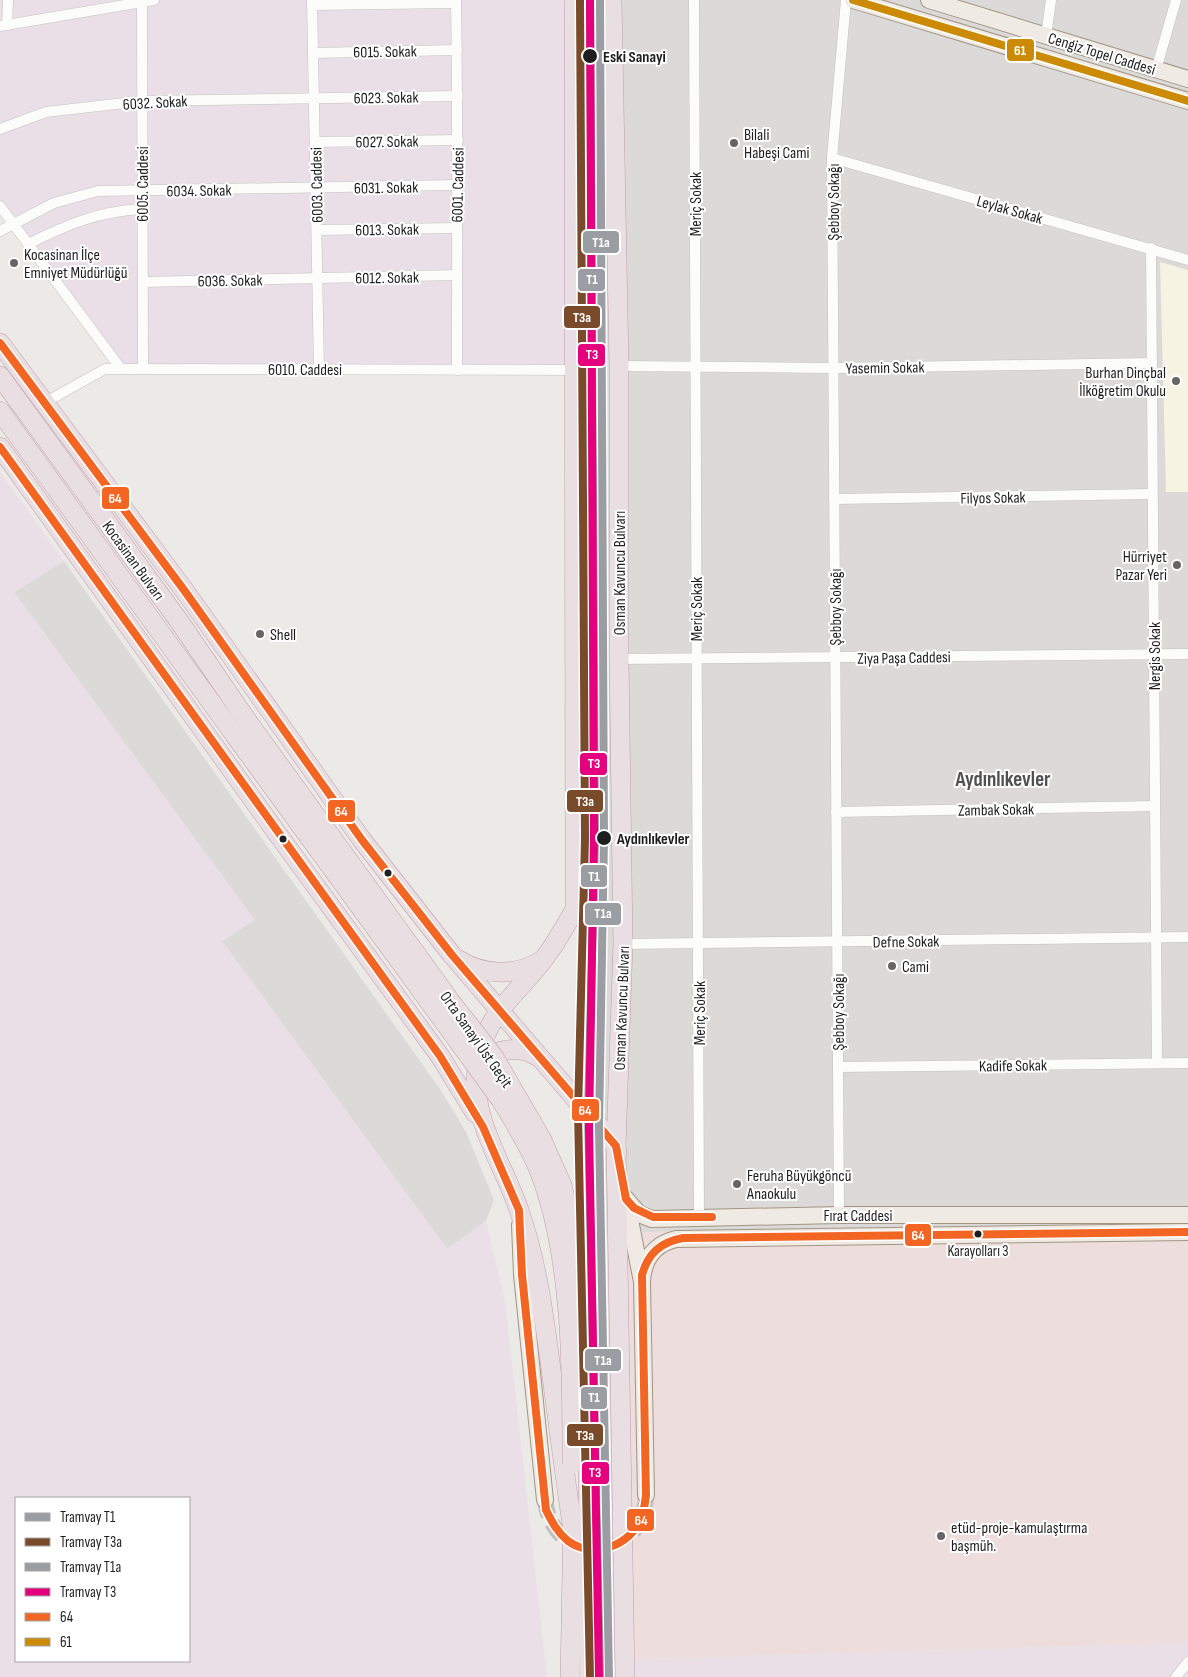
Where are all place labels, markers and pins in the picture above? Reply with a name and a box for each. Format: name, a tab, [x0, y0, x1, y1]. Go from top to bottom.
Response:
marker: Eski Sanayi	[581, 47, 599, 65]
place label: Eski Sanayi	[603, 48, 666, 67]
place label: Bilali Habeşi Cami	[744, 126, 810, 163]
marker: Bilali Habeşi Cami	[728, 137, 740, 149]
place label: Kocasinan İlçe Emniyet Müdürlüğü	[24, 246, 127, 283]
marker: Kocasinan İlçe Emniyet Müdürlüğü	[8, 257, 20, 269]
place label: Burhan Dinçbal İlköğretim Okulu	[1079, 364, 1166, 401]
marker: Burhan Dinçbal İlköğretim Okulu	[1170, 375, 1182, 387]
place label: Hürriyet Pazar Yeri	[1115, 548, 1167, 585]
marker: Hürriyet Pazar Yeri	[1171, 559, 1183, 571]
place label: Shell	[270, 626, 296, 645]
marker: Shell	[254, 628, 266, 640]
marker: Aydınlıkevler	[595, 829, 613, 847]
place label: Aydınlıkevler	[616, 830, 690, 849]
unlabelled marker	[278, 834, 288, 844]
unlabelled marker	[383, 868, 393, 878]
place label: Cami	[902, 958, 929, 977]
marker: Cami	[886, 960, 898, 972]
place label: Feruha Büyükgöncü Anaokulu	[746, 1167, 851, 1204]
marker: Feruha Büyükgöncü Anaokulu	[731, 1178, 743, 1190]
marker: Karayolları 3	[973, 1229, 983, 1239]
place label: Karayolları 3	[947, 1242, 1009, 1261]
place label: etüd-proje-kamulaştırma başmüh.	[951, 1519, 1087, 1556]
marker: etüd-proje-kamulaştırma başmüh.	[935, 1530, 947, 1542]

